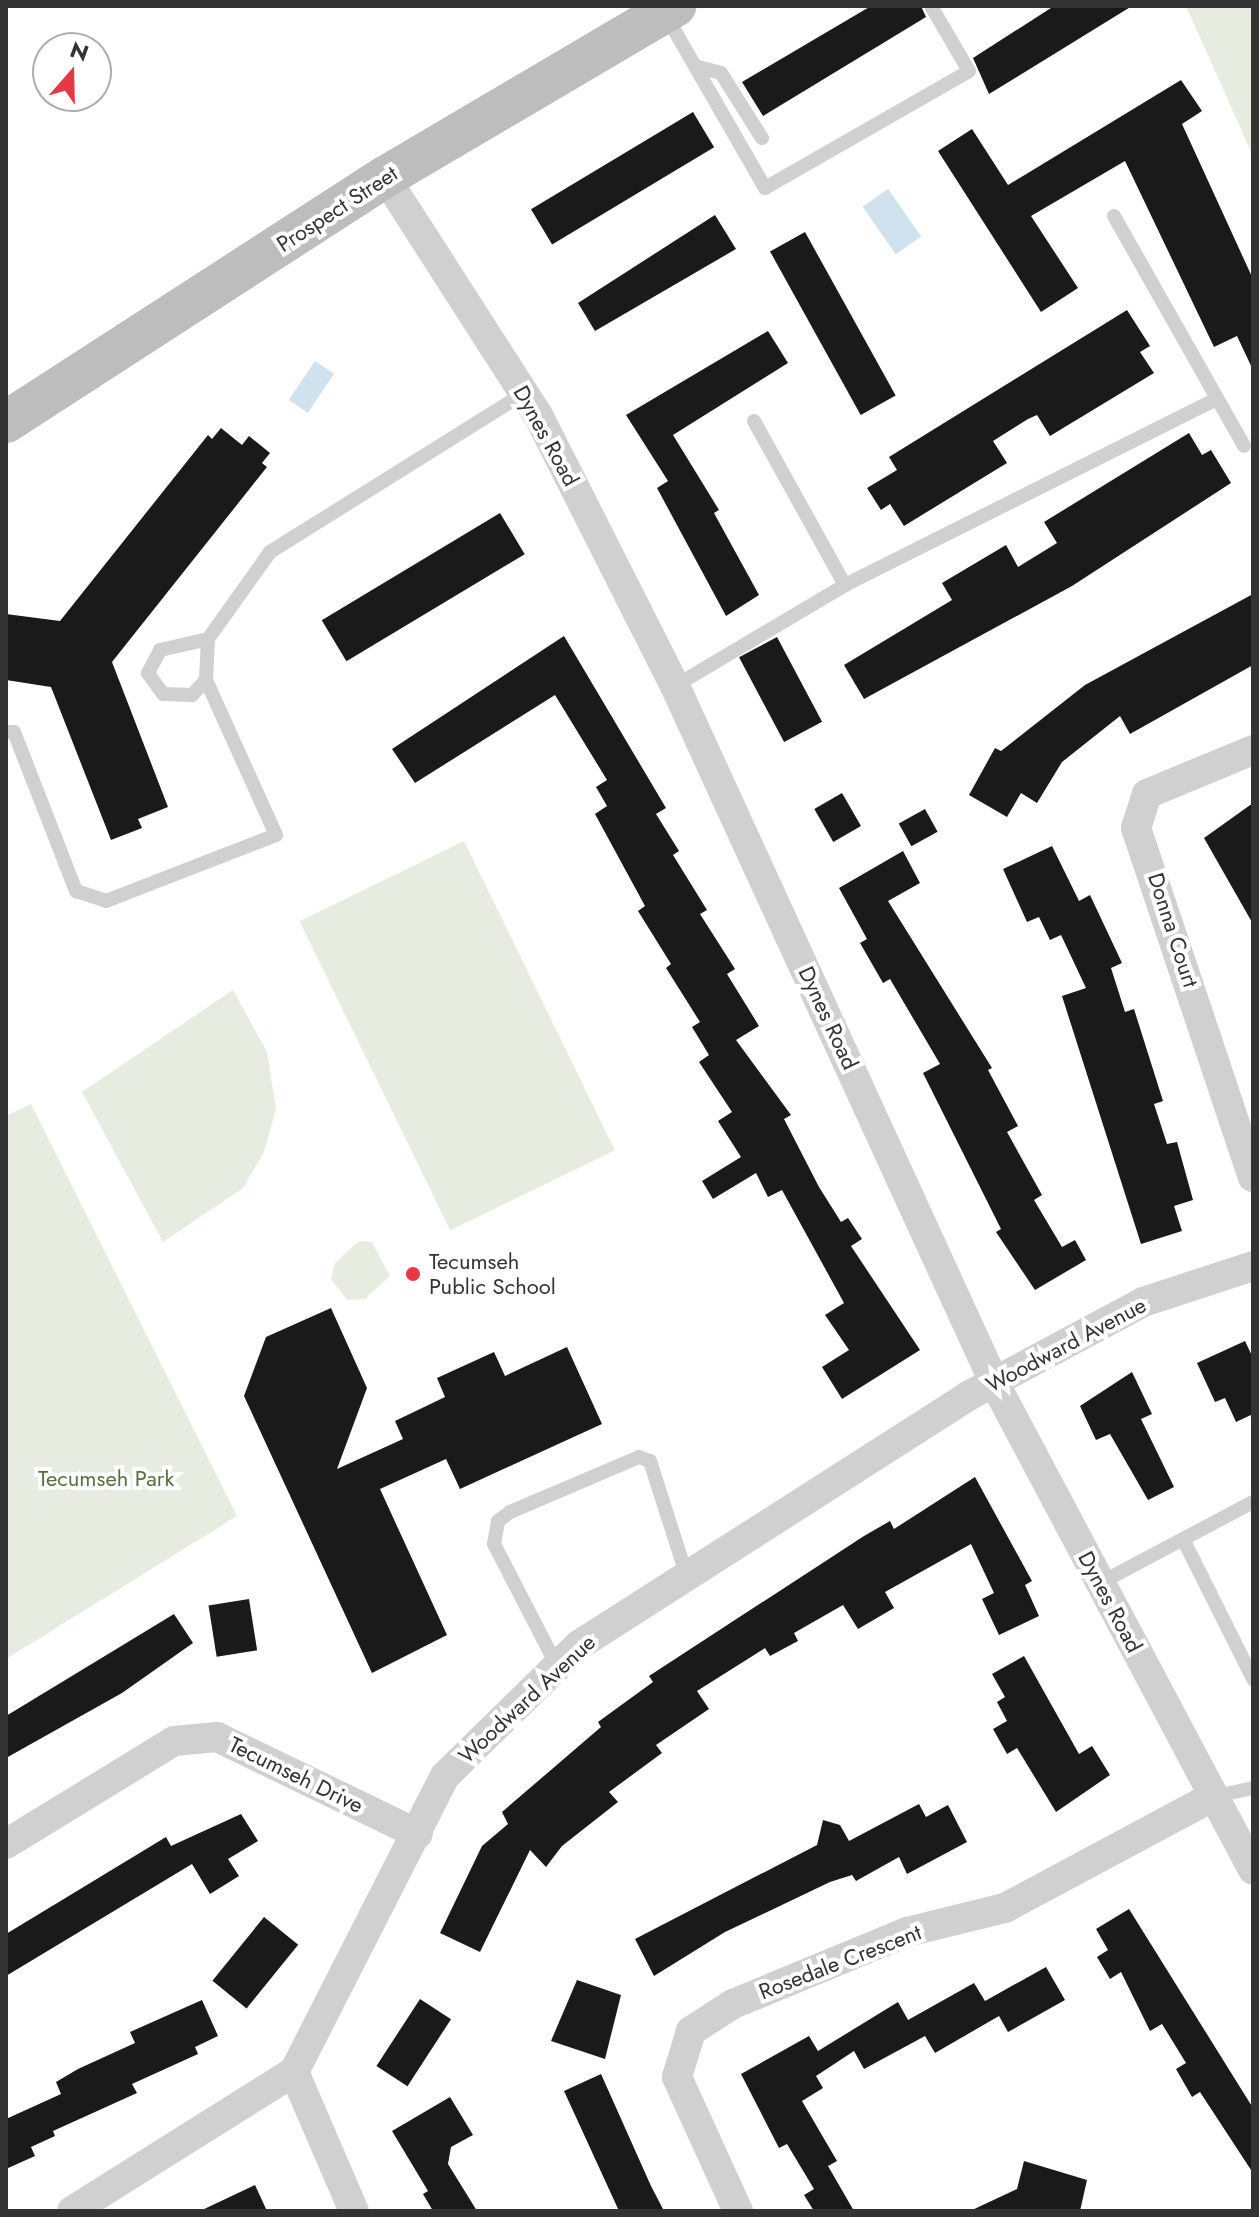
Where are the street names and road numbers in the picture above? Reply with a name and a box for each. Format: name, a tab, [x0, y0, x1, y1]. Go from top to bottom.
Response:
street label: Prospect Street	[272, 160, 402, 258]
street label: Dynes Road	[508, 381, 584, 491]
street label: Donna Court	[1142, 869, 1204, 991]
street label: Dynes Road	[793, 962, 863, 1074]
street label: Woodward Avenue	[982, 1292, 1150, 1398]
street label: Dynes Road	[1072, 1547, 1148, 1657]
street label: Woodward Avenue	[453, 1629, 601, 1769]
street label: Tecumseh Drive	[225, 1731, 367, 1819]
street label: Rosedale Crescent	[755, 1919, 925, 2005]

